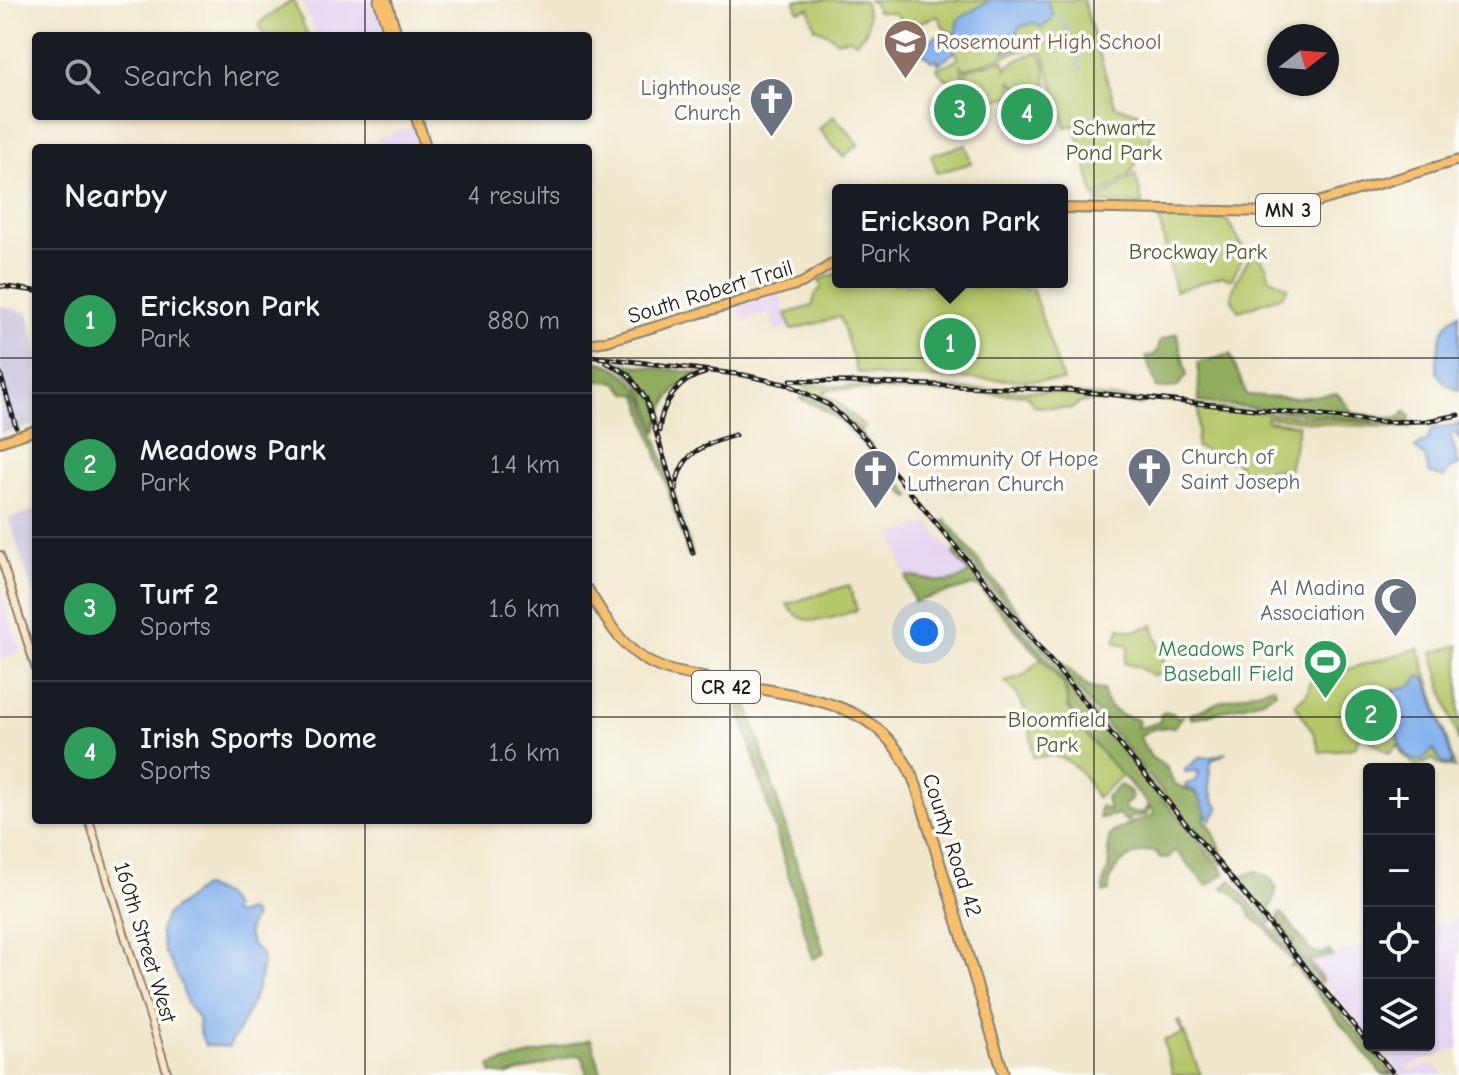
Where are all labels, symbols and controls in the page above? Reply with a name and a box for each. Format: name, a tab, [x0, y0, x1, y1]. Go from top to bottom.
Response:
school or university icon: Rosemount High School	[881, 17, 929, 80]
north arrow	[1267, 24, 1339, 96]
place label: Rosemount High School	[936, 29, 1162, 55]
search box	[32, 32, 592, 120]
icon: search	[60, 54, 104, 98]
text: Search here	[124, 59, 280, 94]
place label: Lighthouse Church	[640, 75, 741, 126]
church icon: Lighthouse Church	[748, 76, 796, 139]
pin: 3	[934, 80, 986, 140]
pin: 4	[1001, 84, 1053, 144]
park label: Schwartz Pond Park	[1066, 115, 1163, 166]
text: Nearby	[64, 176, 167, 216]
text: 4 results	[468, 181, 560, 211]
popup	[832, 184, 1068, 288]
road number: MN 3	[1256, 194, 1320, 226]
text: Erickson Park	[860, 204, 1040, 239]
text: Park	[860, 239, 910, 269]
park label: Brockway Park	[1129, 239, 1268, 265]
street label: South Robert Trail	[625, 255, 796, 329]
text: Erickson Park	[140, 289, 320, 324]
text: 1	[85, 306, 95, 336]
text: 880 m	[487, 306, 560, 336]
pin: 1	[924, 314, 976, 374]
text: Park	[140, 324, 190, 354]
text: Meadows Park	[140, 433, 326, 468]
place label: Church of Saint Joseph	[1181, 444, 1300, 495]
church icon: Church of Saint Joseph	[1126, 445, 1174, 508]
place label: Community Of Hope Lutheran Church	[907, 446, 1098, 497]
church icon: Community Of Hope Lutheran Church	[852, 447, 900, 510]
text: 2	[84, 450, 96, 480]
text: 1.4 km	[490, 450, 560, 480]
text: Park	[140, 468, 190, 498]
place label: Al Madina Association	[1260, 575, 1365, 626]
mosque icon: Al Madina Association	[1372, 576, 1420, 639]
text: Turf 2	[140, 577, 219, 612]
text: 3	[84, 594, 96, 624]
text: 1.6 km	[489, 594, 560, 624]
text: Sports	[140, 612, 211, 642]
your location	[904, 612, 944, 652]
place label: Meadows Park Baseball Field	[1158, 636, 1294, 687]
sports icon: Meadows Park Baseball Field	[1301, 637, 1349, 700]
road number: CR 42	[692, 671, 760, 703]
pin: 2	[1345, 685, 1397, 745]
park label: Bloomfield Park	[1008, 707, 1106, 758]
text: Irish Sports Dome	[140, 721, 377, 756]
text: 4	[84, 738, 96, 768]
text: 1.6 km	[489, 738, 560, 768]
text: Sports	[140, 756, 211, 786]
map controls	[1363, 763, 1435, 1051]
button: +	[1363, 763, 1435, 835]
street label: County Road 42	[917, 770, 987, 920]
button: −	[1363, 835, 1435, 907]
street label: 160th Street West	[108, 859, 182, 1026]
button: locate	[1363, 907, 1435, 979]
button: layers	[1363, 979, 1435, 1051]

